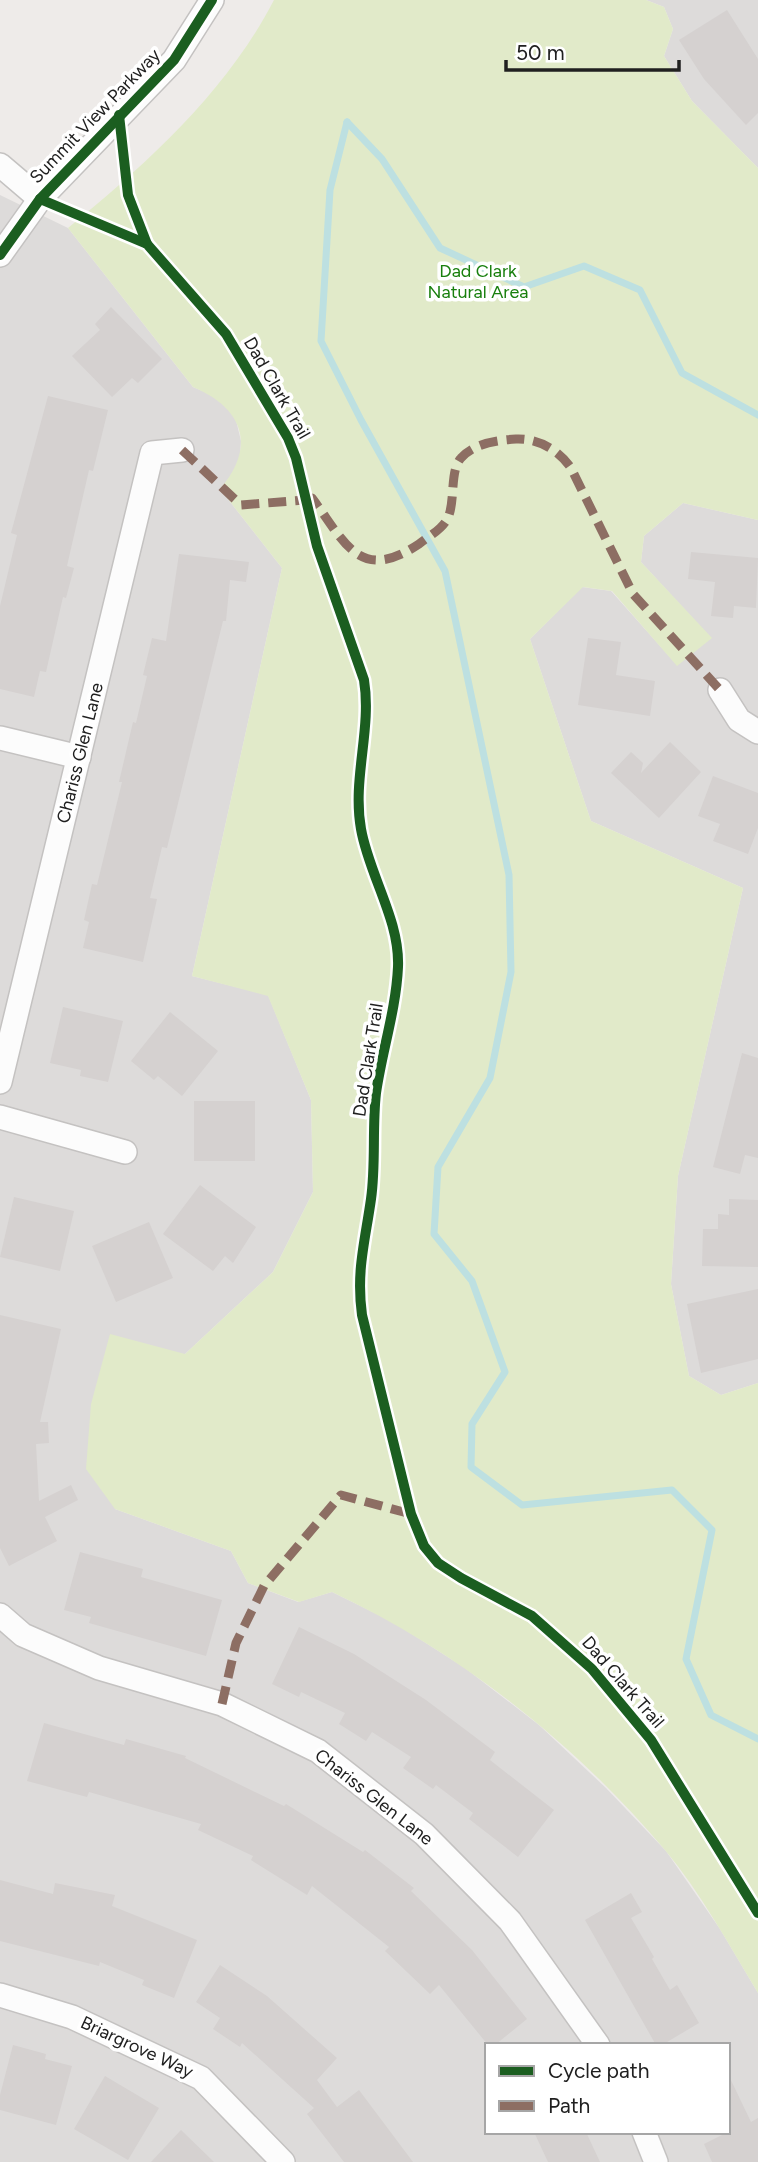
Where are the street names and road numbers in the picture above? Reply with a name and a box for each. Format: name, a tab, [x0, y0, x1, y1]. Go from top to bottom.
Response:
street label: Summit View Parkway	[25, 44, 165, 188]
street label: Dad Clark Trail	[239, 333, 315, 443]
street label: Chariss Glen Lane	[52, 680, 108, 826]
street label: Dad Clark Trail	[348, 1002, 388, 1118]
street label: Dad Clark Trail	[577, 1632, 669, 1732]
street label: Chariss Glen Lane	[310, 1744, 438, 1850]
street label: Briargrove Way	[77, 2011, 197, 2083]

